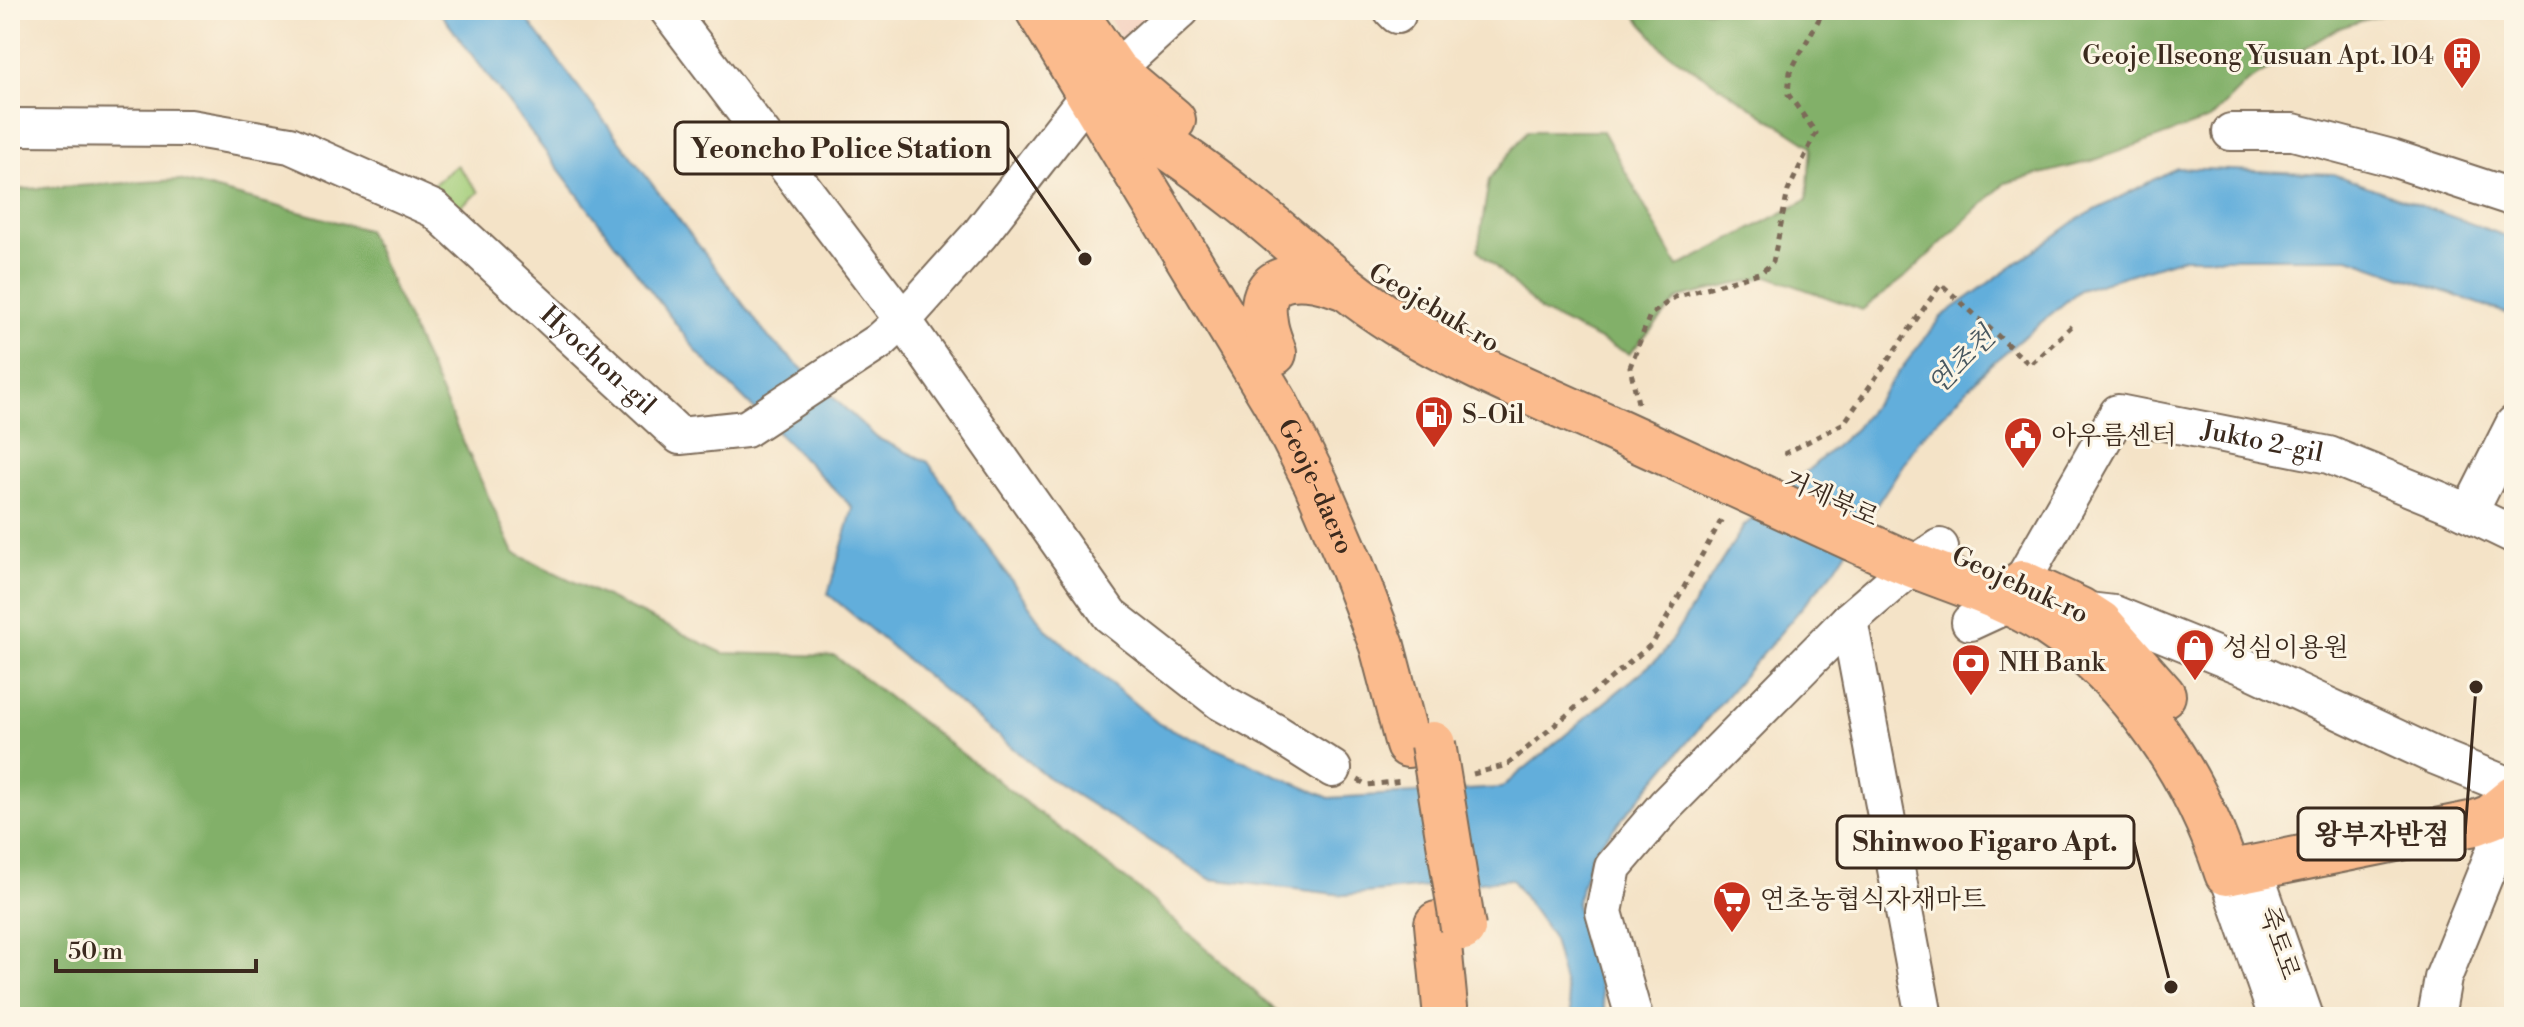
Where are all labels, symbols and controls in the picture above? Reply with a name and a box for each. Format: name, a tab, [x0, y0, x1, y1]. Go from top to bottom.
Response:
building icon: Geoje Ilseong Yusuan Apt. 104	[2441, 35, 2483, 90]
place label: Geoje Ilseong Yusuan Apt. 104	[2082, 40, 2434, 72]
callout: Yeoncho Police Station	[675, 122, 1008, 174]
text: Yeoncho Police Station	[690, 132, 992, 167]
street label: Geojebuk-ro	[1363, 256, 1505, 360]
street label: Hyochon-gil	[533, 299, 663, 422]
water label: 연초천	[1921, 319, 2004, 402]
fuel station icon: S-Oil	[1413, 394, 1455, 449]
place label: S-Oil	[1462, 399, 1525, 431]
street label: Geoje-daero	[1270, 414, 1361, 559]
street label: Jukto 2-gil	[2198, 414, 2326, 470]
public building icon: 아우름센터	[2002, 415, 2044, 470]
place label: 아우름센터	[2051, 420, 2177, 452]
street label: 거제북로	[1779, 464, 1883, 534]
street label: Geojebuk-ro	[1947, 539, 2093, 631]
shop icon: 성심이용원	[2174, 627, 2216, 682]
place label: 성심이용원	[2223, 632, 2349, 664]
bank icon: NH Bank	[1950, 642, 1992, 697]
place label: NH Bank	[1999, 647, 2106, 679]
callout: 왕부자반점	[2298, 808, 2465, 860]
callout: Shinwoo Figaro Apt.	[1837, 816, 2134, 868]
text: 왕부자반점	[2314, 818, 2450, 853]
text: Shinwoo Figaro Apt.	[1852, 825, 2118, 860]
supermarket icon: 연초농협식자재마트	[1711, 879, 1753, 934]
place label: 연초농협식자재마트	[1760, 884, 1986, 916]
street label: 죽토로	[2252, 902, 2306, 984]
scale bar	[56, 923, 256, 973]
text: 50 m	[68, 937, 123, 967]

